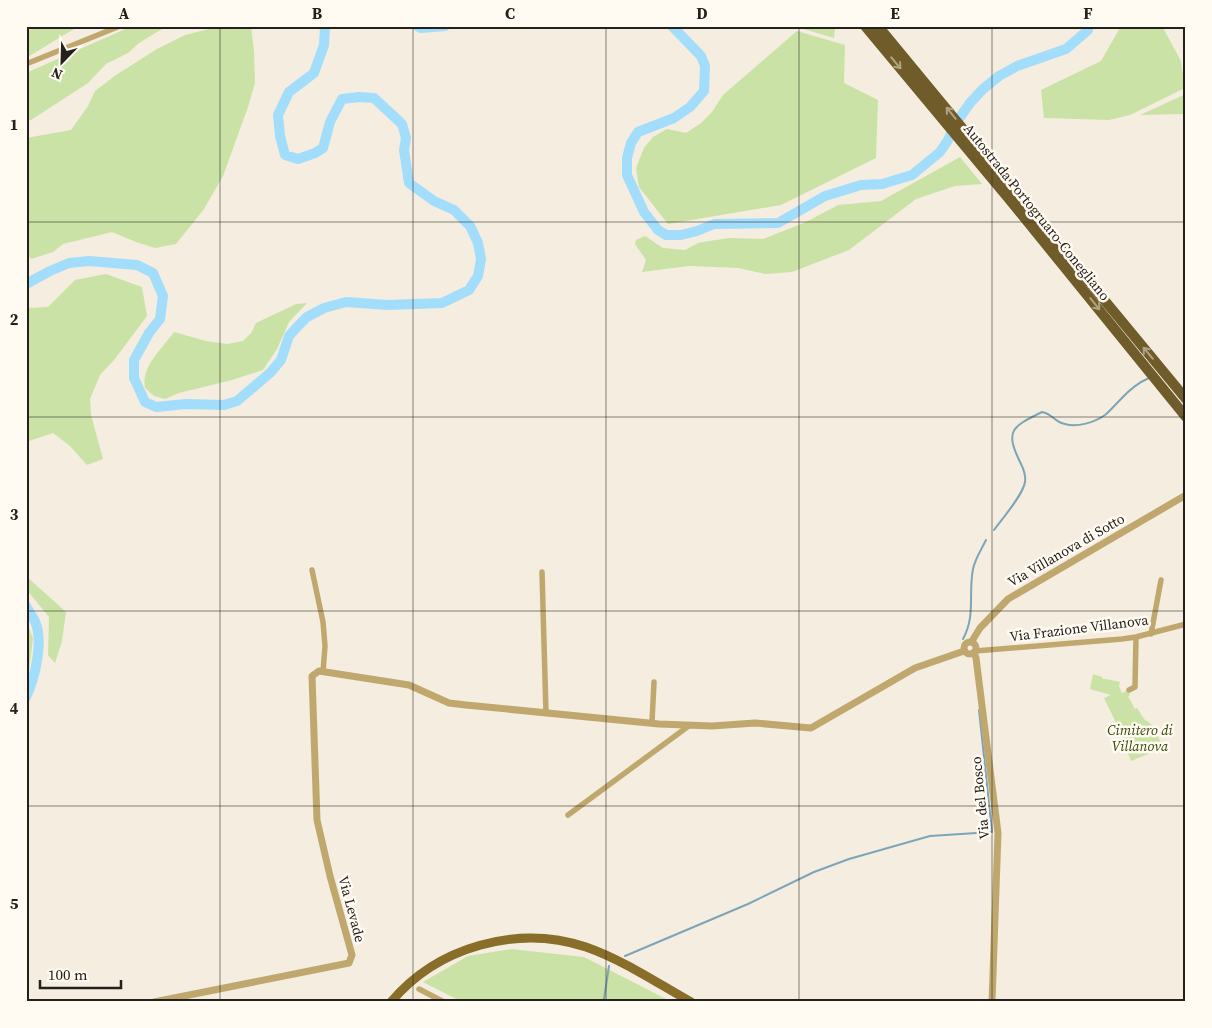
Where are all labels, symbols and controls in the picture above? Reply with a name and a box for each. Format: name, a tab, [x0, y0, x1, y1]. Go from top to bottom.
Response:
text: A	[119, 2, 130, 24]
text: B	[312, 2, 323, 24]
text: C	[505, 2, 515, 24]
text: D	[696, 2, 708, 24]
text: E	[890, 2, 900, 24]
text: F	[1083, 2, 1093, 24]
north arrow	[38, 38, 88, 88]
one-way arrow	[890, 57, 902, 70]
text: N	[48, 63, 66, 85]
one-way arrow	[945, 107, 956, 120]
text: 1	[10, 113, 18, 135]
street label: Autostrada Portogruaro-Conegliano	[959, 119, 1115, 305]
one-way arrow	[1090, 297, 1101, 310]
text: 2	[10, 308, 19, 330]
one-way arrow	[1142, 347, 1154, 360]
text: 3	[10, 503, 19, 525]
street label: Via Villanova di Sotto	[1004, 508, 1128, 592]
street label: Via Frazione Villanova	[1009, 609, 1150, 646]
text: 4	[10, 697, 19, 719]
park label: Cimitero di Villanova	[1107, 720, 1174, 756]
street label: Via del Bosco	[966, 755, 994, 840]
street label: Via Levade	[334, 874, 370, 944]
text: 5	[10, 892, 19, 914]
scale bar	[40, 958, 121, 990]
text: 100 m	[48, 964, 88, 985]

